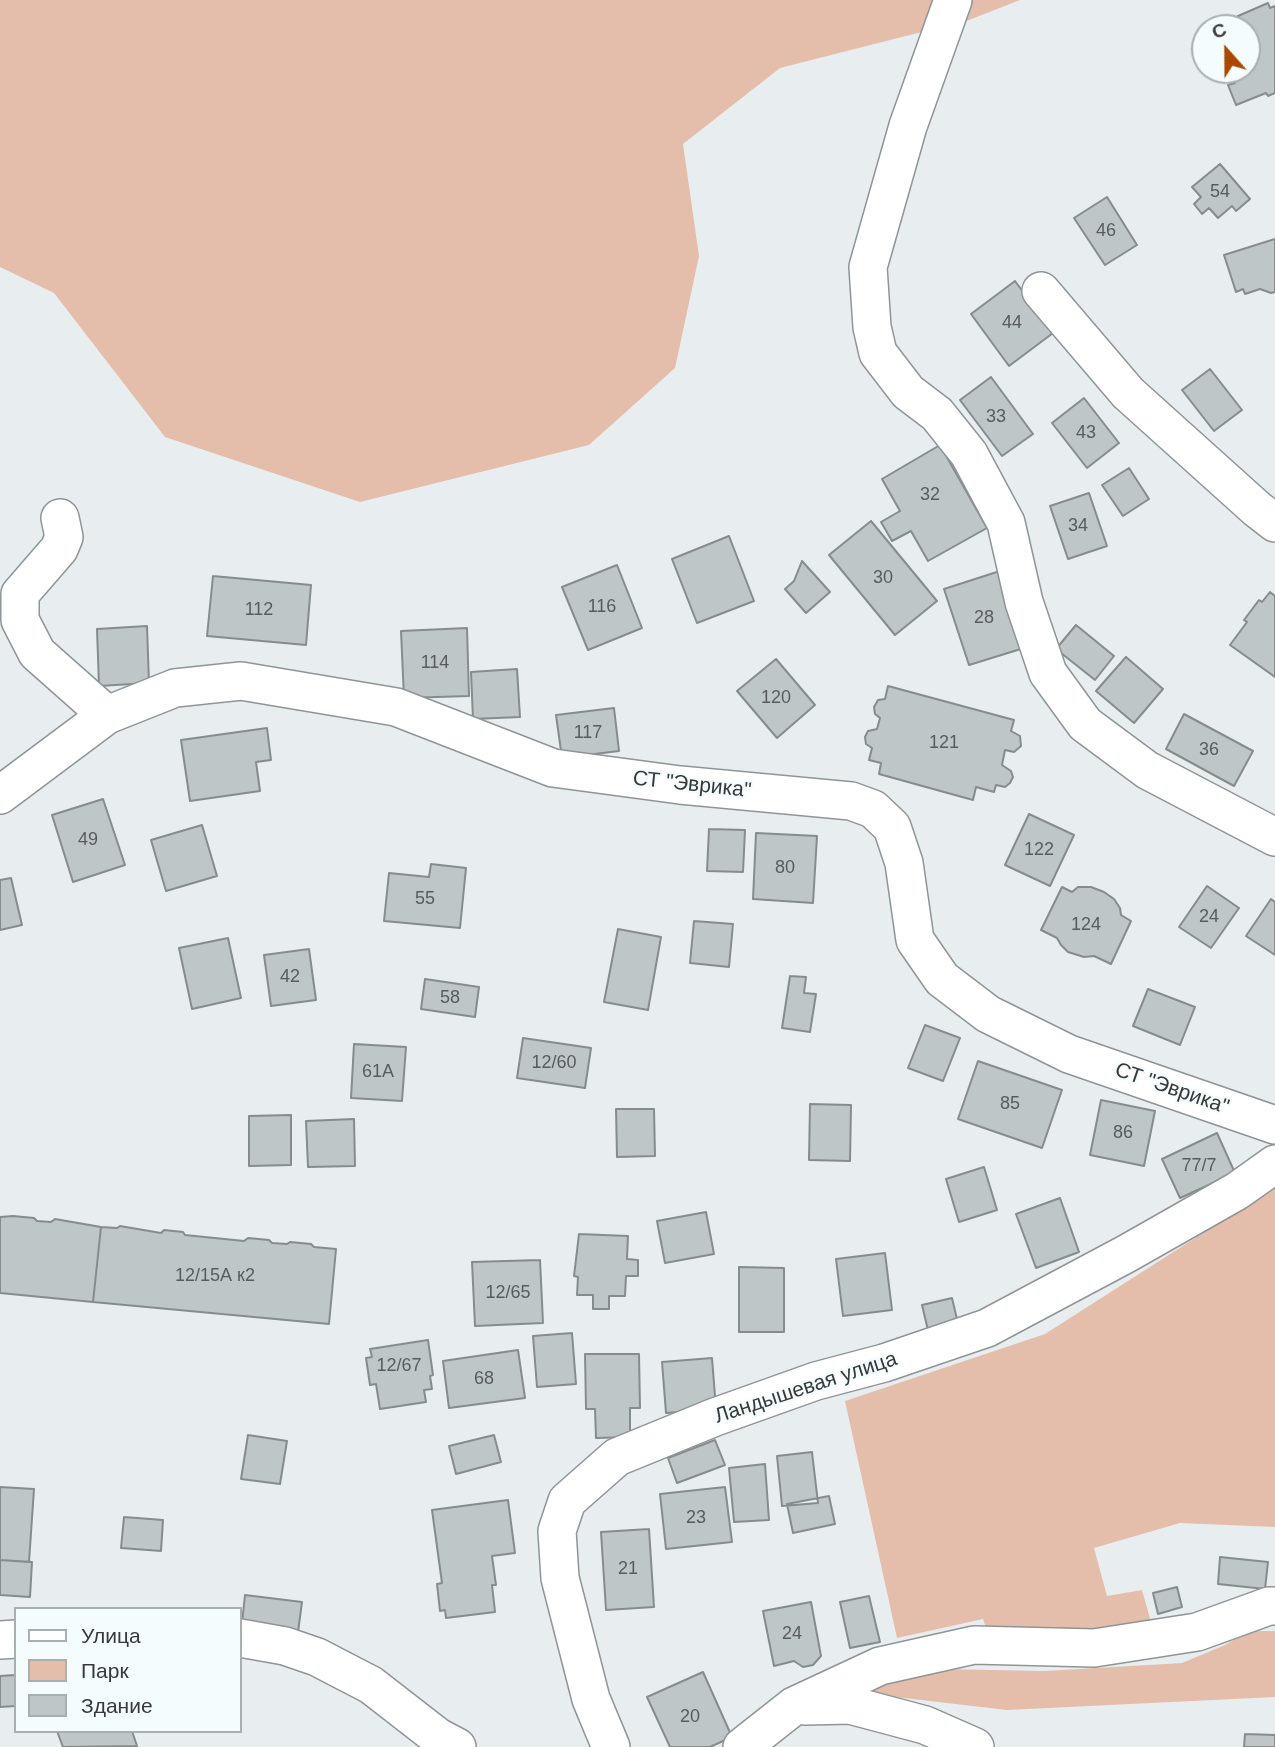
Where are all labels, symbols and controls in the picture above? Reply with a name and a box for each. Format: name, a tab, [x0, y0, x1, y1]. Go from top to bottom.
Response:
north arrow	[1191, 14, 1261, 84]
text: С	[1209, 19, 1229, 43]
house number: 54	[1210, 181, 1230, 203]
house number: 46	[1096, 220, 1116, 242]
house number: 44	[1002, 312, 1022, 334]
house number: 33	[986, 406, 1006, 428]
house number: 43	[1076, 422, 1096, 444]
house number: 32	[920, 484, 940, 506]
house number: 34	[1068, 515, 1088, 537]
house number: 30	[873, 567, 893, 589]
house number: 116	[588, 596, 616, 618]
house number: 112	[245, 599, 273, 621]
house number: 28	[974, 607, 994, 629]
house number: 114	[421, 652, 449, 674]
house number: 120	[761, 687, 791, 709]
house number: 117	[574, 722, 602, 744]
house number: 121	[929, 732, 959, 754]
house number: 36	[1199, 739, 1219, 761]
street label: СТ "Эврика"	[631, 766, 753, 804]
house number: 49	[78, 829, 98, 851]
house number: 122	[1024, 839, 1054, 861]
house number: 80	[775, 857, 795, 879]
house number: 55	[415, 888, 435, 910]
house number: 24	[1199, 906, 1219, 928]
house number: 124	[1071, 914, 1101, 936]
house number: 42	[280, 966, 300, 988]
house number: 58	[440, 987, 460, 1009]
house number: 12/60	[531, 1052, 577, 1074]
street label: СТ "Эврика"	[1112, 1058, 1232, 1120]
house number: 61А	[362, 1061, 394, 1083]
house number: 85	[1000, 1093, 1020, 1115]
house number: 86	[1113, 1122, 1133, 1144]
house number: 77/7	[1181, 1155, 1217, 1177]
house number: 12/15А к2	[175, 1265, 255, 1287]
house number: 12/65	[485, 1282, 531, 1304]
street label: Ландышевая улица	[712, 1347, 900, 1429]
house number: 12/67	[376, 1355, 422, 1377]
house number: 68	[474, 1368, 494, 1390]
house number: 23	[686, 1507, 706, 1529]
house number: 21	[618, 1558, 638, 1580]
legend	[14, 1607, 242, 1733]
house number: 24	[782, 1623, 802, 1645]
text: Улица	[81, 1624, 141, 1647]
text: Парк	[81, 1659, 129, 1682]
text: Здание	[81, 1694, 153, 1717]
house number: 20	[680, 1706, 700, 1728]

